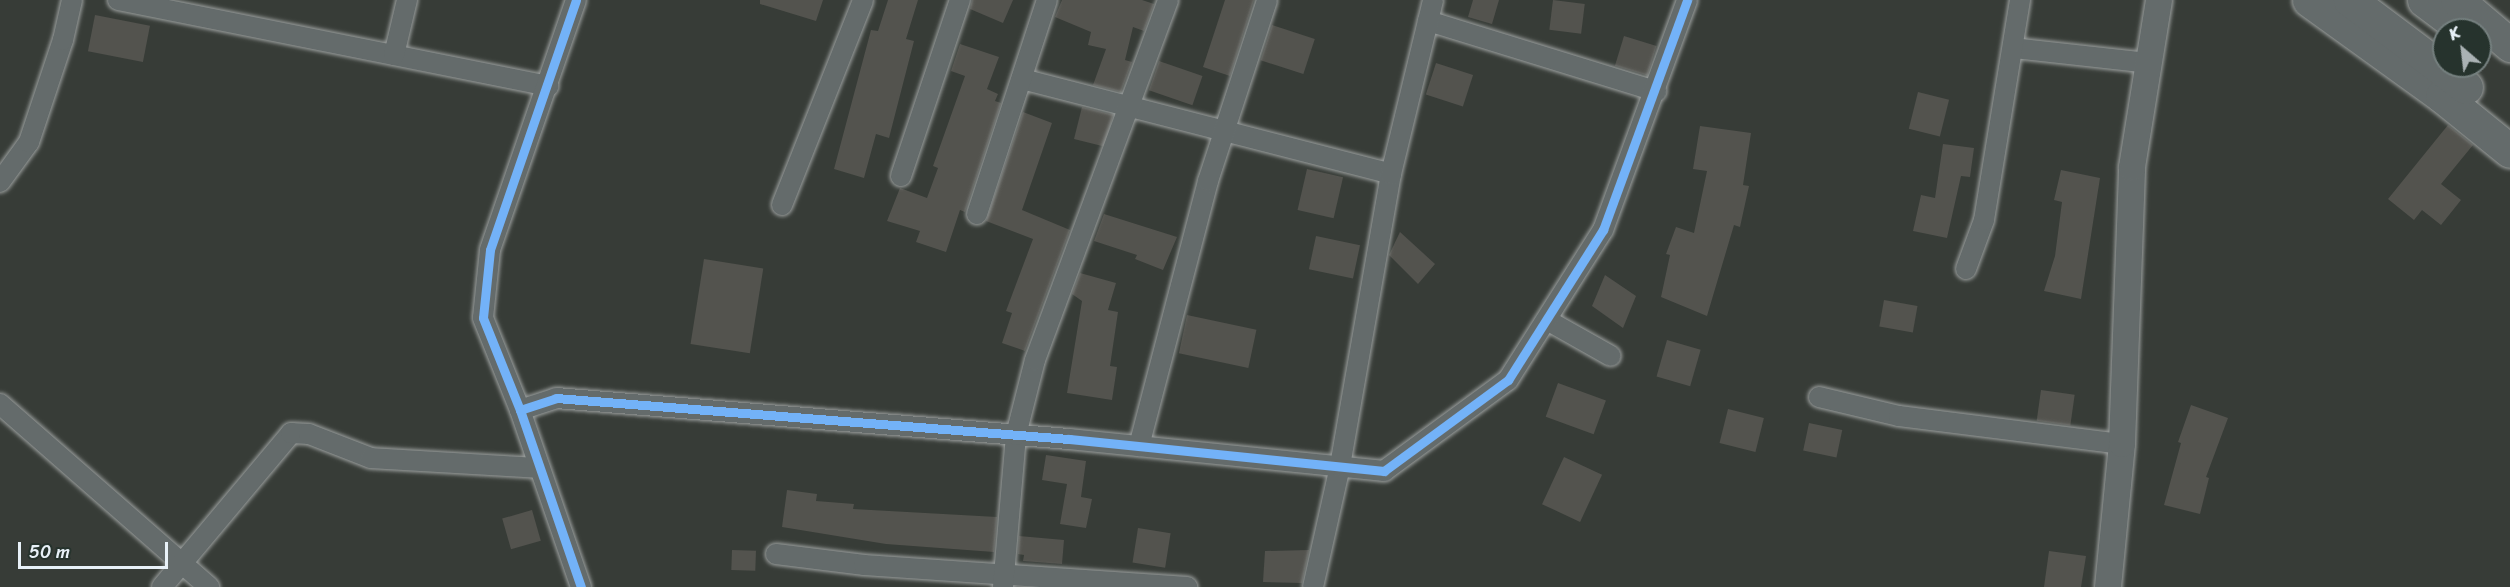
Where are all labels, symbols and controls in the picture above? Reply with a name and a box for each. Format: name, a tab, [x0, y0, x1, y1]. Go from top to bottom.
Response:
north arrow	[2432, 18, 2492, 78]
text: K	[2443, 18, 2465, 49]
scale bar	[21, 530, 171, 568]
text: 50 m	[29, 536, 70, 568]

